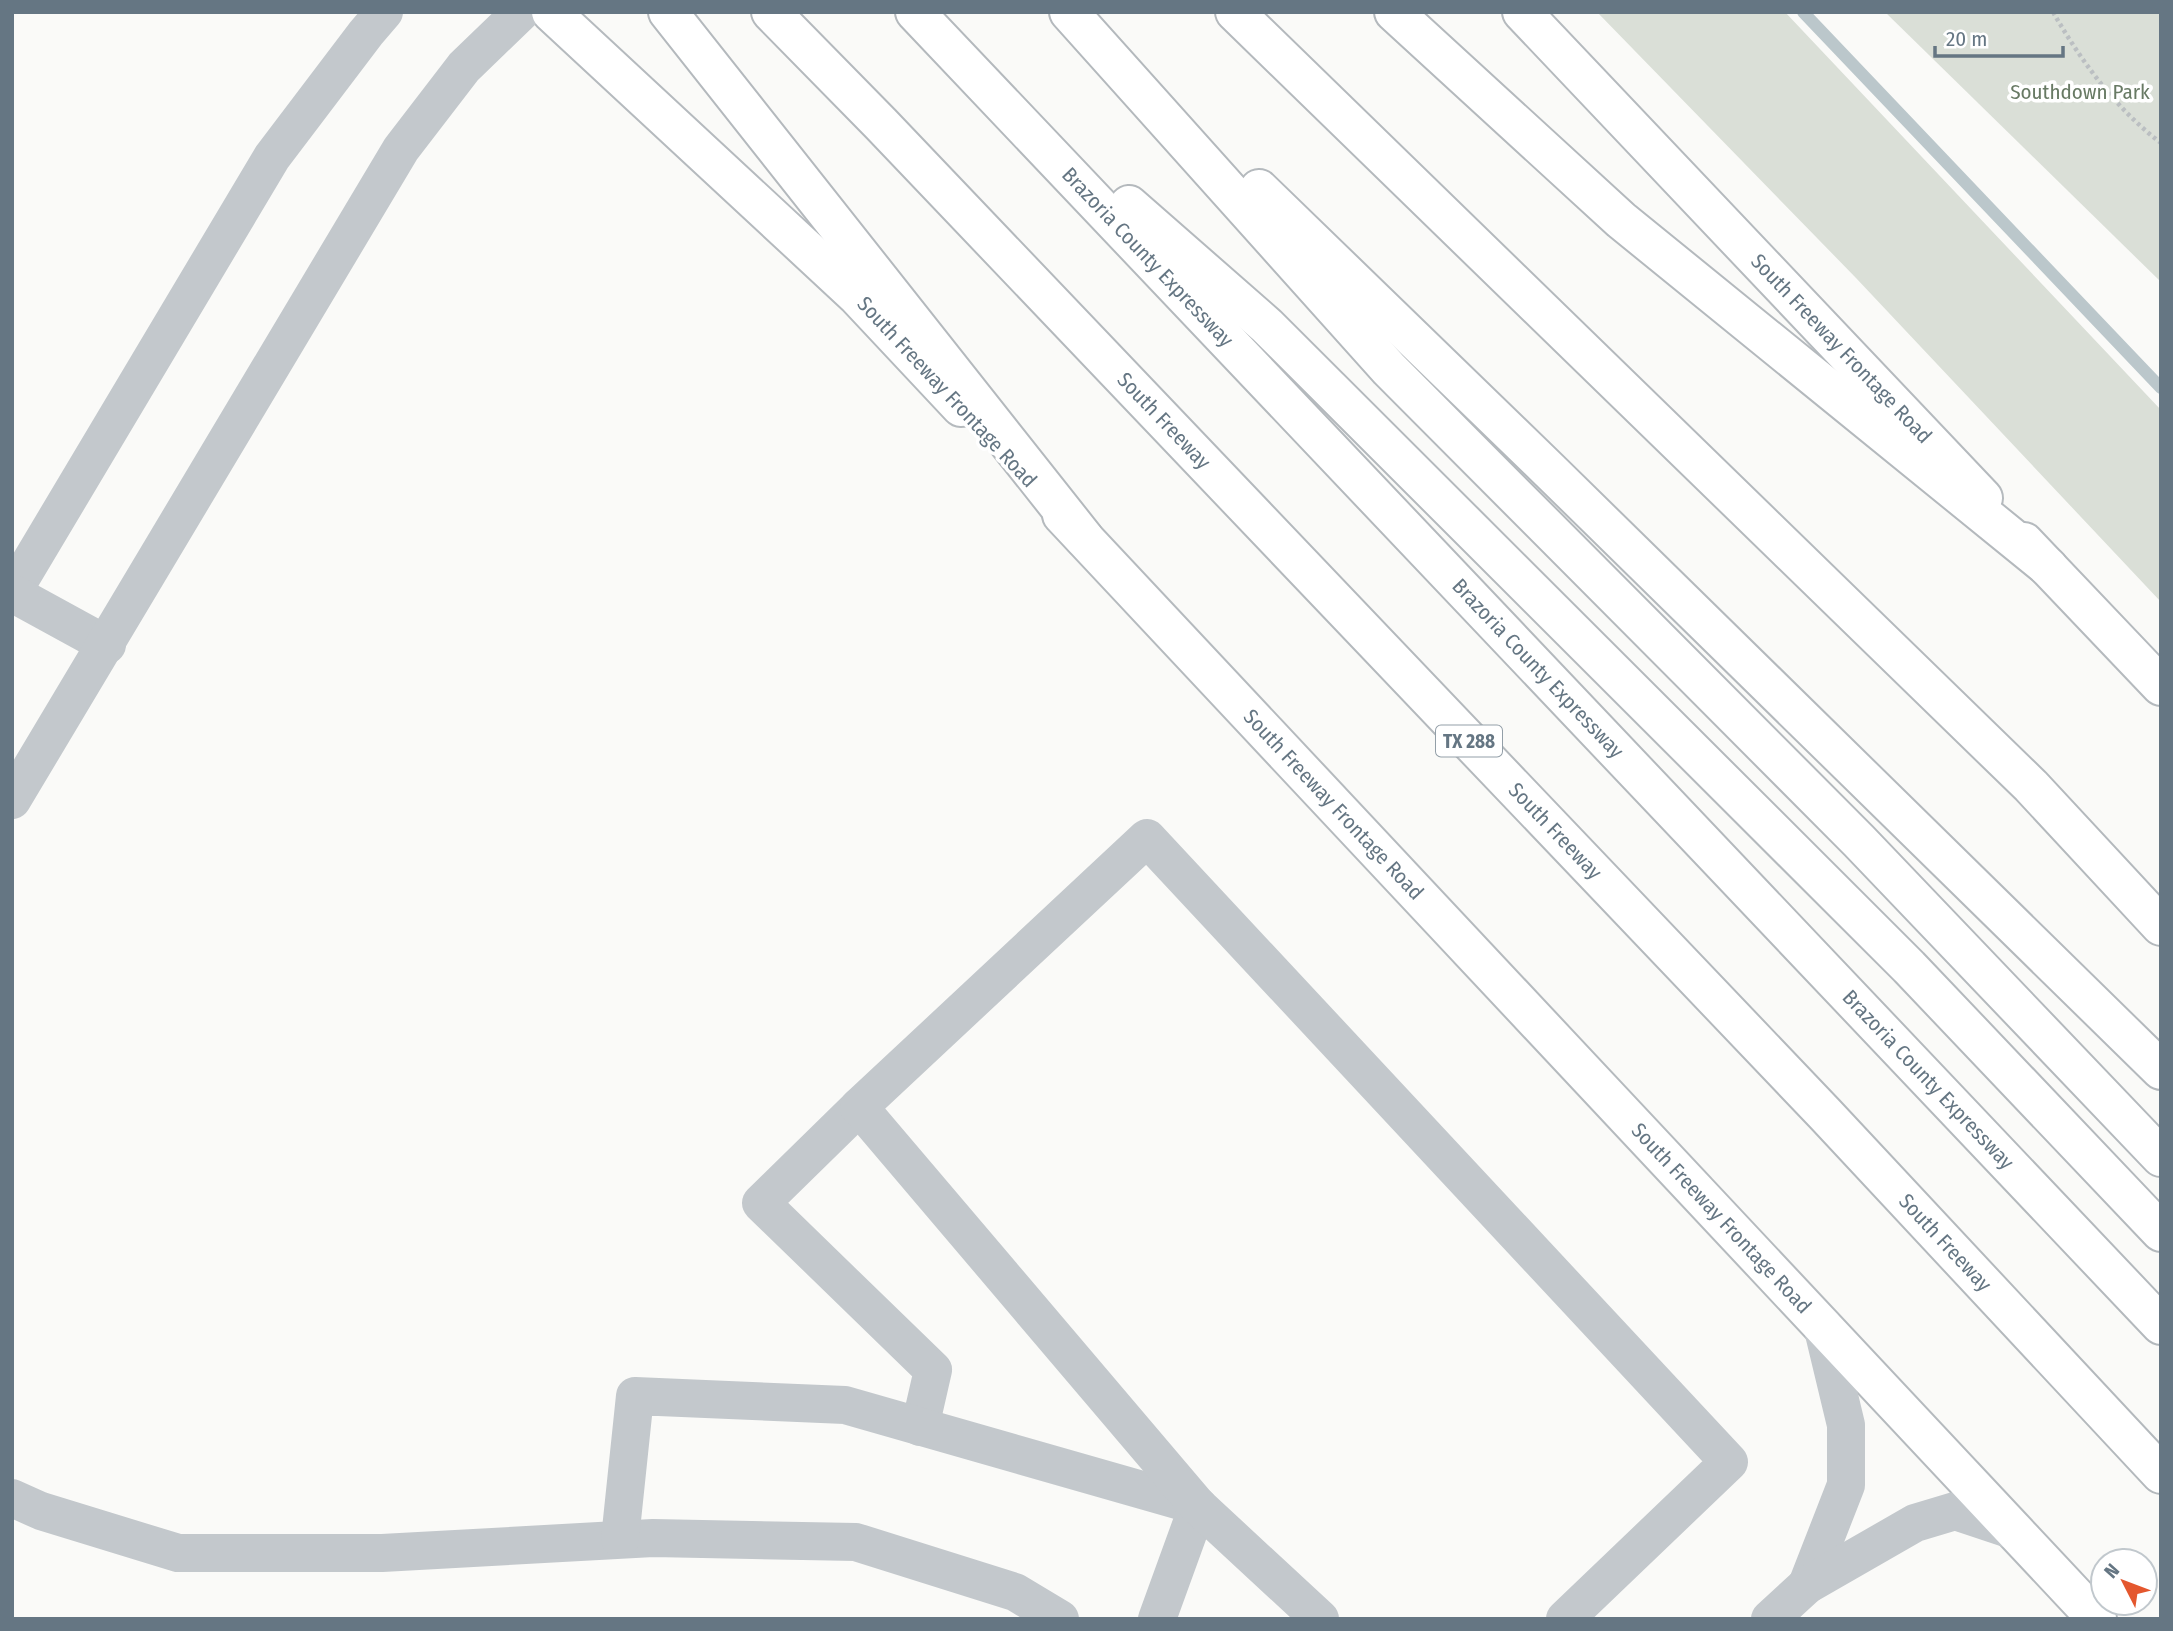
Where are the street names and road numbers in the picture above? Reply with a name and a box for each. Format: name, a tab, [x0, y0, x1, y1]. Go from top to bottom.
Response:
street label: Brazoria County Expressway	[1056, 162, 1239, 353]
street label: South Freeway Frontage Road	[1745, 248, 1937, 449]
street label: South Freeway Frontage Road	[852, 291, 1042, 493]
street label: South Freeway	[1112, 367, 1217, 475]
street label: Brazoria County Expressway	[1447, 573, 1630, 764]
street label: South Freeway Frontage Road	[1238, 704, 1429, 905]
road number: TX 288	[1436, 726, 1502, 756]
street label: South Freeway	[1503, 777, 1608, 885]
street label: Brazoria County Expressway	[1837, 985, 2020, 1175]
street label: South Freeway Frontage Road	[1626, 1118, 1817, 1319]
street label: South Freeway	[1893, 1188, 1997, 1297]

